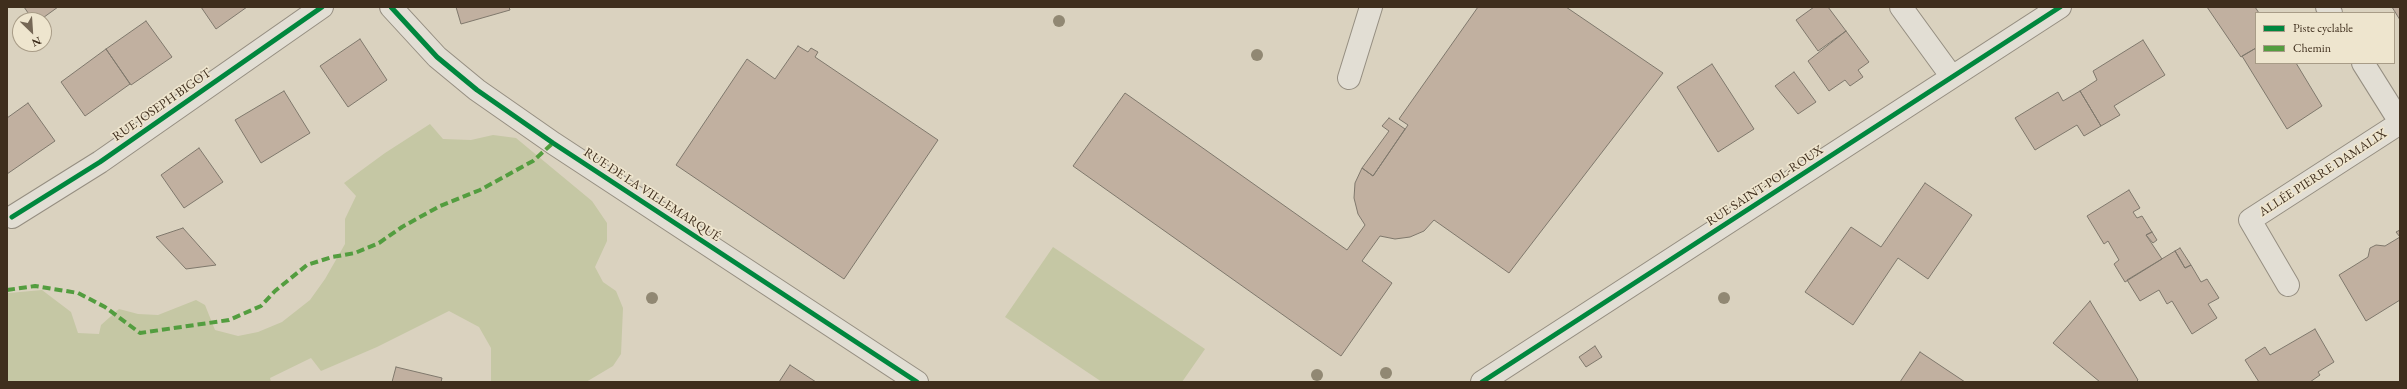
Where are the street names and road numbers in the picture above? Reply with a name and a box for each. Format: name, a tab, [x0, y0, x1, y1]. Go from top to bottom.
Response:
street label: RUE JOSEPH BIGOT	[110, 65, 214, 145]
street label: ALLÉE PIERRE DAMALIX	[2256, 126, 2390, 220]
street label: RUE SAINT-POL-ROUX	[1704, 142, 1826, 230]
street label: RUE DE LA VILLEMARQUÉ	[581, 145, 723, 245]

